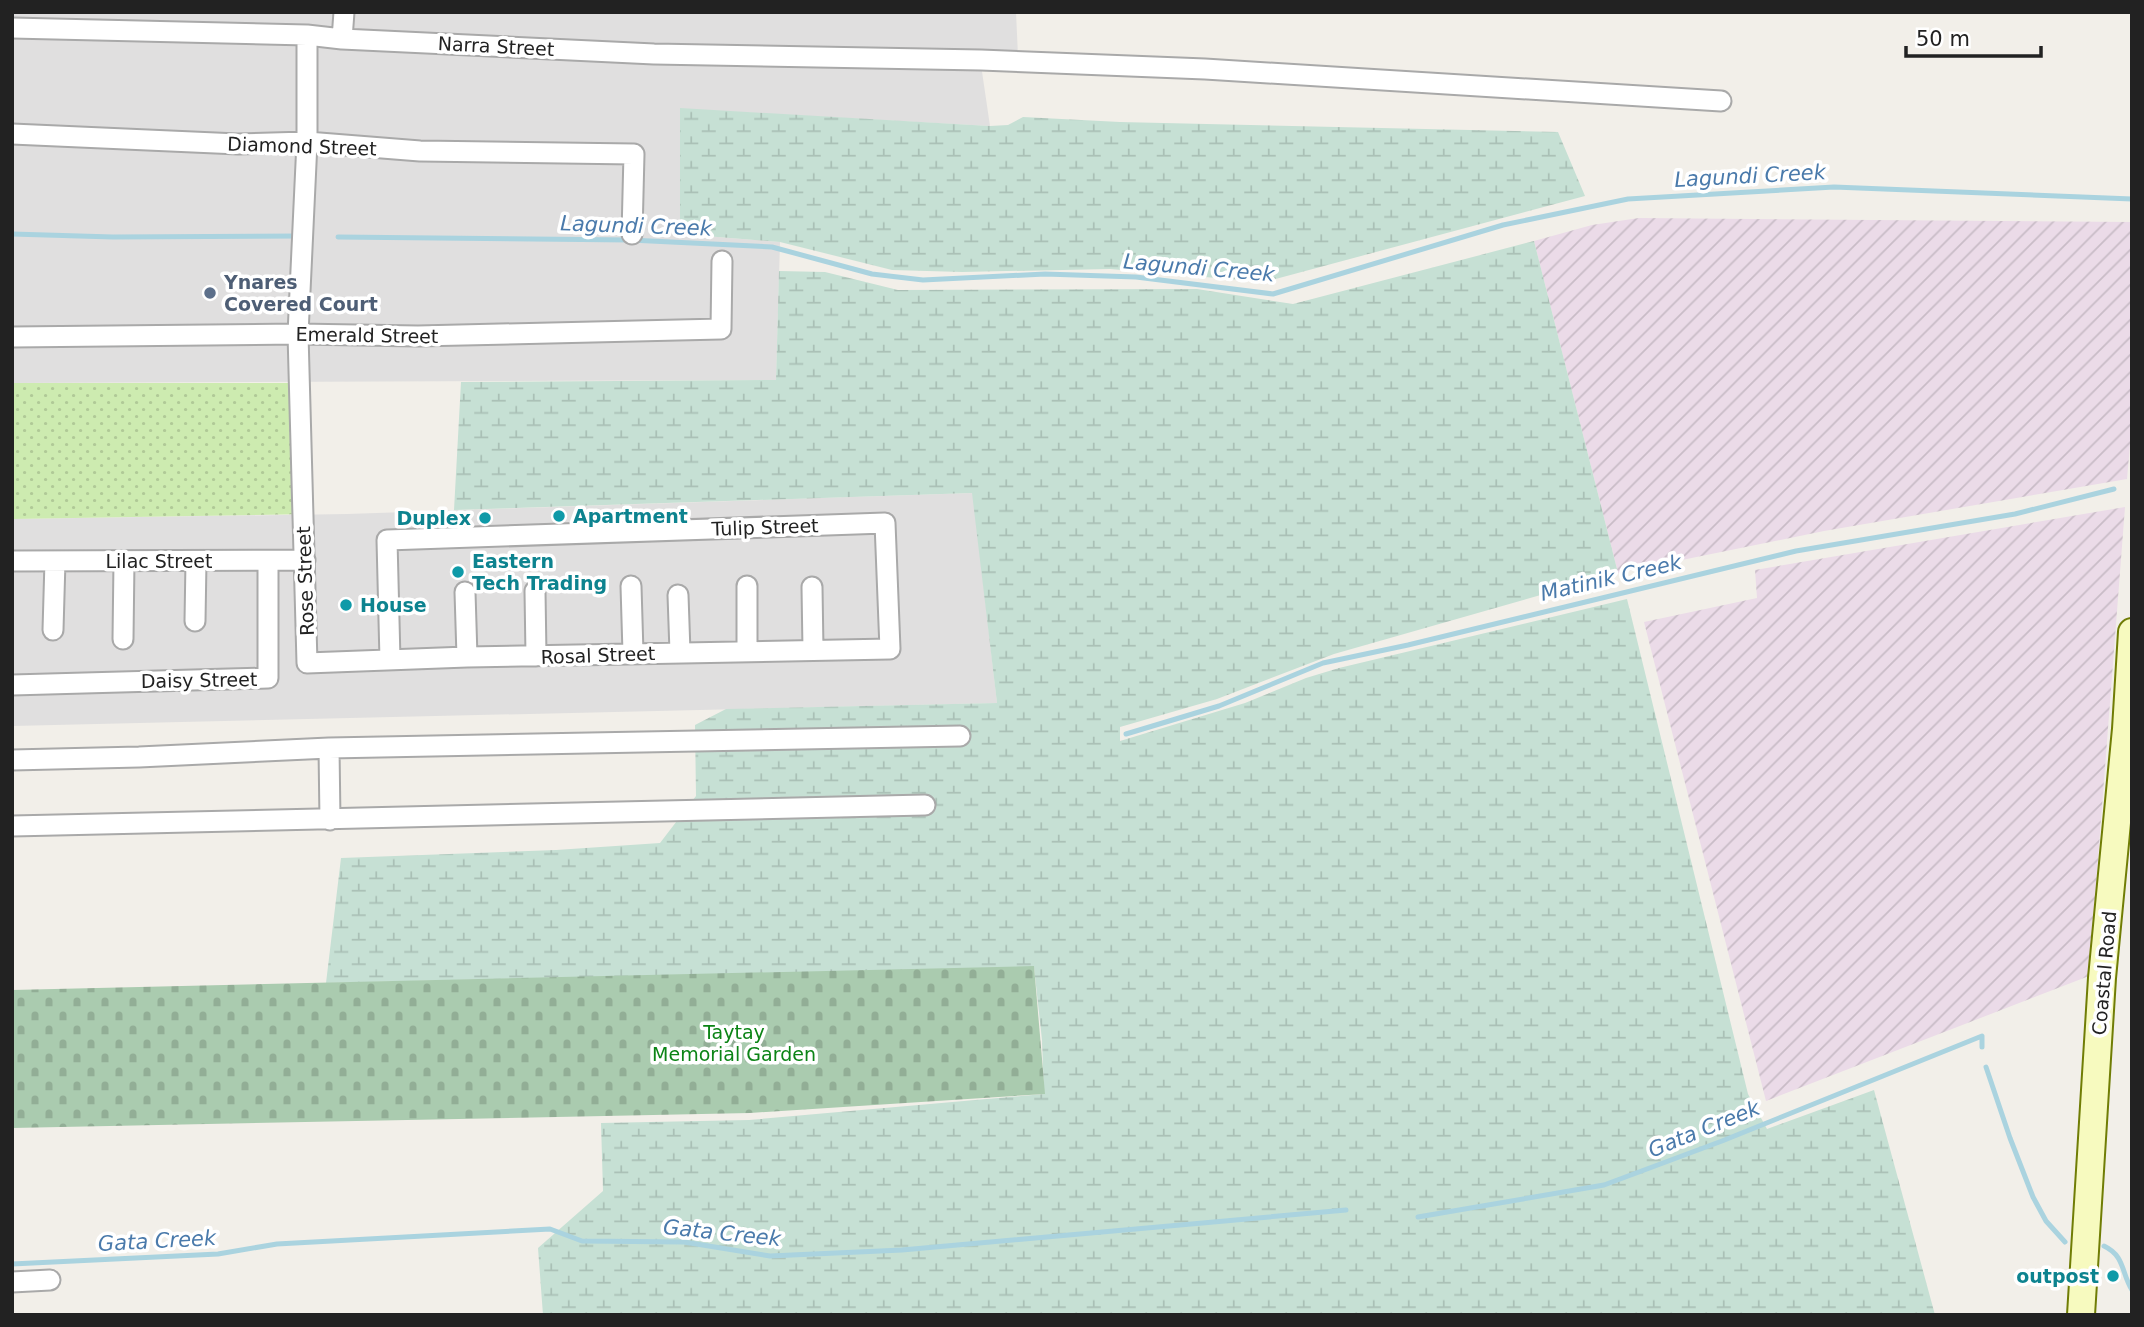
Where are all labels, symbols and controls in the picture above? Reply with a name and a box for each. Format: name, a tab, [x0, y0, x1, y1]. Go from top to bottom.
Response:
scale bar	[1906, 14, 2041, 58]
text: 50 m	[1916, 27, 1970, 51]
street label: Narra Street	[437, 32, 555, 60]
street label: Diamond Street	[227, 132, 377, 160]
water label: Lagundi Creek	[1674, 160, 1827, 192]
water label: Lagundi Creek	[560, 211, 713, 241]
water label: Lagundi Creek	[1122, 249, 1276, 287]
place label: Ynares Covered Court	[223, 271, 378, 315]
marker: Ynares Covered Court	[202, 285, 218, 301]
street label: Emerald Street	[295, 323, 439, 347]
place label: Apartment	[573, 505, 688, 527]
place label: Duplex	[396, 507, 471, 529]
marker: Apartment	[551, 508, 567, 524]
marker: Duplex	[477, 510, 493, 526]
street label: Tulip Street	[710, 514, 819, 540]
street label: Rose Street	[292, 526, 318, 636]
street label: Lilac Street	[105, 550, 213, 572]
place label: Eastern Tech Trading	[472, 550, 607, 594]
water label: Matinik Creek	[1538, 550, 1685, 606]
marker: Eastern Tech Trading	[450, 564, 466, 580]
place label: House	[360, 594, 427, 616]
marker: House	[338, 597, 354, 613]
street label: Rosal Street	[540, 642, 656, 668]
street label: Daisy Street	[141, 668, 257, 692]
street label: Coastal Road	[2088, 910, 2120, 1036]
park label: Taytay Memorial Garden	[652, 1021, 816, 1065]
water label: Gata Creek	[1645, 1095, 1764, 1162]
water label: Gata Creek	[662, 1215, 783, 1251]
water label: Gata Creek	[97, 1226, 217, 1256]
place label: outpost	[2016, 1265, 2099, 1287]
marker: outpost	[2105, 1268, 2121, 1284]

